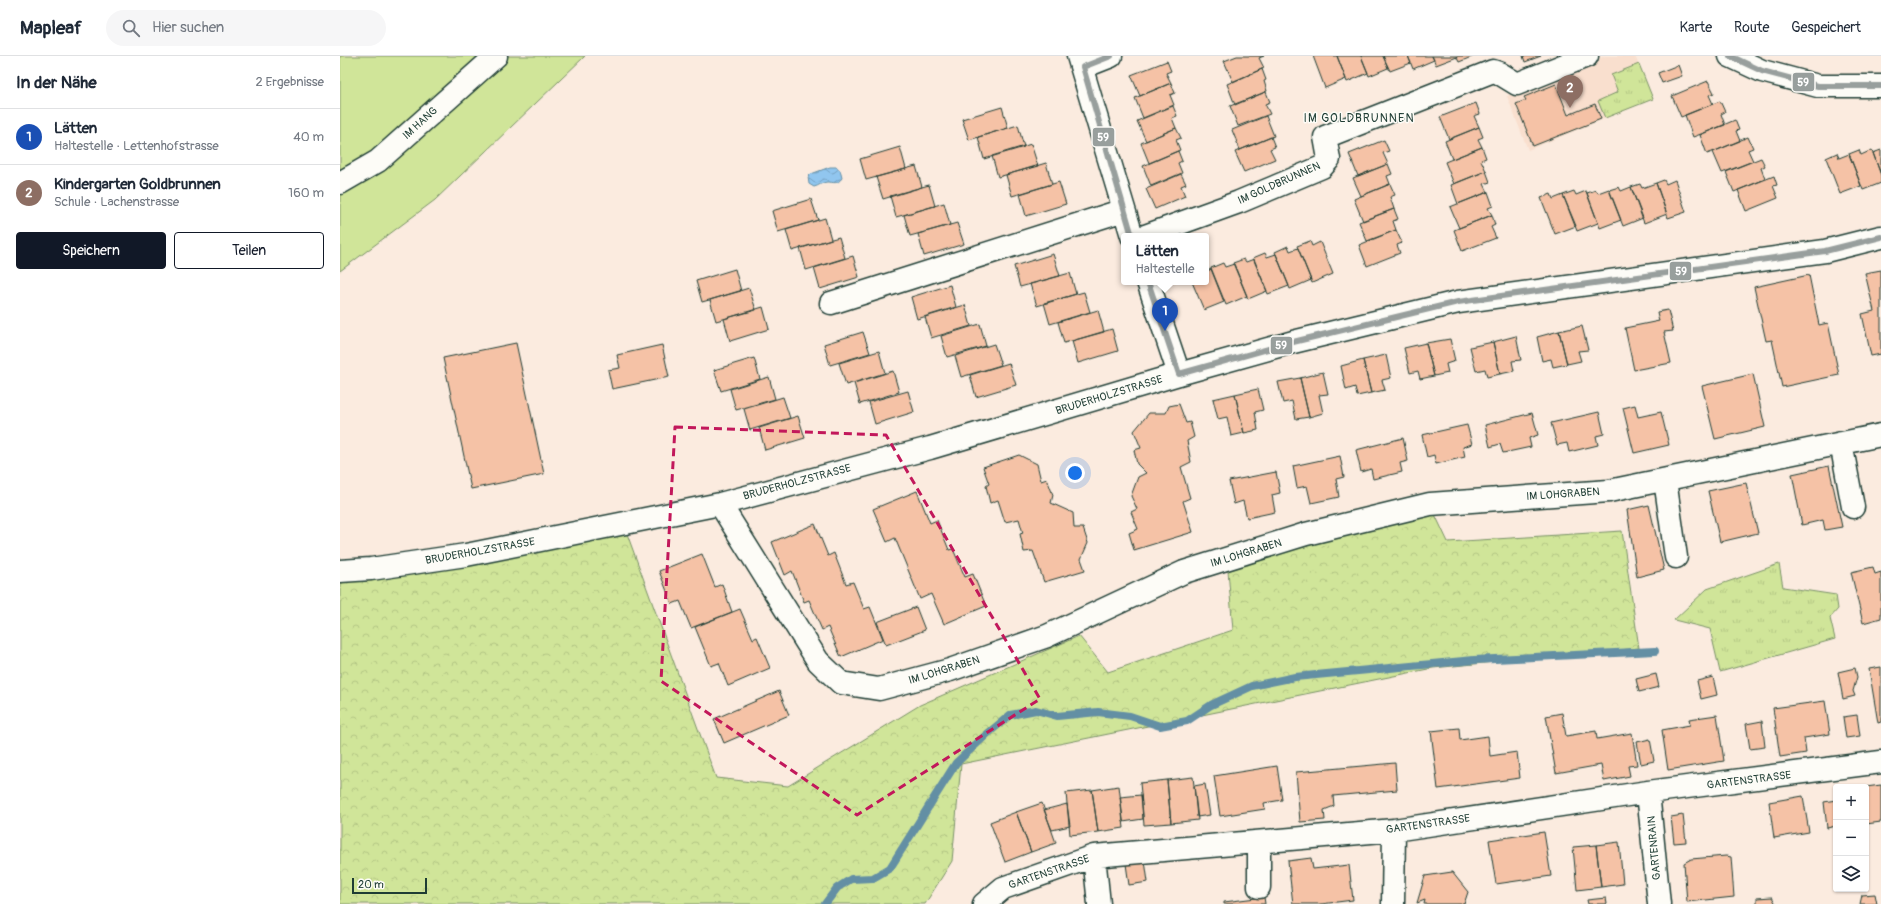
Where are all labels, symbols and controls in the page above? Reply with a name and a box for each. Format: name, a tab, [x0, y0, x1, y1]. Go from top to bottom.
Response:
search box	[106, 10, 386, 46]
text: Mapleaf	[20, 16, 82, 40]
icon: search	[120, 17, 142, 39]
text: Hier suchen	[152, 18, 224, 37]
text: Karte	[1680, 19, 1712, 36]
text: Route	[1734, 19, 1769, 36]
text: Gespeichert	[1791, 19, 1861, 36]
text: In der Nähe	[16, 72, 97, 93]
line badge: 59	[1792, 72, 1815, 92]
text: 2 Ergebnisse	[255, 74, 324, 90]
pin: 2	[1557, 75, 1583, 108]
text: 59	[1797, 76, 1809, 89]
street label: IM HANG	[400, 104, 440, 142]
district label: IM GOLDBRUNNEN	[1304, 111, 1415, 126]
text: Lätten	[54, 119, 97, 138]
line badge: 59	[1092, 127, 1115, 147]
text: 1	[26, 129, 32, 145]
text: 40 m	[293, 129, 324, 145]
text: 59	[1097, 131, 1109, 144]
text: Haltestelle · Lettenhofstrasse	[54, 138, 219, 154]
street label: IM GOLDBRUNNEN	[1236, 159, 1322, 207]
text: Kindergarten Goldbrunnen	[54, 175, 221, 194]
text: 2	[25, 185, 33, 201]
text: 160 m	[288, 185, 324, 201]
text: Schule · Lachenstrasse	[54, 194, 179, 210]
button: Speichern	[16, 232, 166, 269]
button: Teilen	[174, 232, 324, 269]
popup	[1121, 233, 1209, 285]
text: Lätten	[1135, 242, 1179, 261]
text: Haltestelle	[1135, 261, 1195, 277]
line badge: 59	[1669, 261, 1692, 281]
text: 59	[1675, 265, 1687, 278]
pin: 1	[1152, 298, 1178, 331]
line badge: 59	[1270, 336, 1293, 355]
text: 59	[1275, 339, 1287, 352]
street label: BRUDERHOLZSTRASSE	[1054, 372, 1164, 417]
street label: BRUDERHOLZSTRASSE	[742, 461, 853, 503]
your location	[1065, 463, 1085, 483]
street label: IM LOHGRABEN	[1526, 485, 1600, 503]
street label: BRUDERHOLZSTRASSE	[424, 535, 536, 567]
street label: IM LOHGRABEN	[1209, 536, 1283, 570]
street label: IM LOHGRABEN	[907, 653, 981, 687]
street label: GARTENSTRASSE	[1706, 768, 1792, 792]
map controls	[1833, 784, 1869, 892]
button: +	[1833, 784, 1869, 820]
street label: GARTENSTRASSE	[1385, 812, 1471, 836]
street label: GARTENRAIN	[1645, 815, 1663, 881]
button: −	[1833, 820, 1869, 856]
street label: GARTENSTRASSE	[1007, 852, 1091, 892]
button: layers	[1833, 856, 1869, 892]
scale bar	[352, 876, 427, 895]
text: 20 m	[358, 878, 384, 891]

